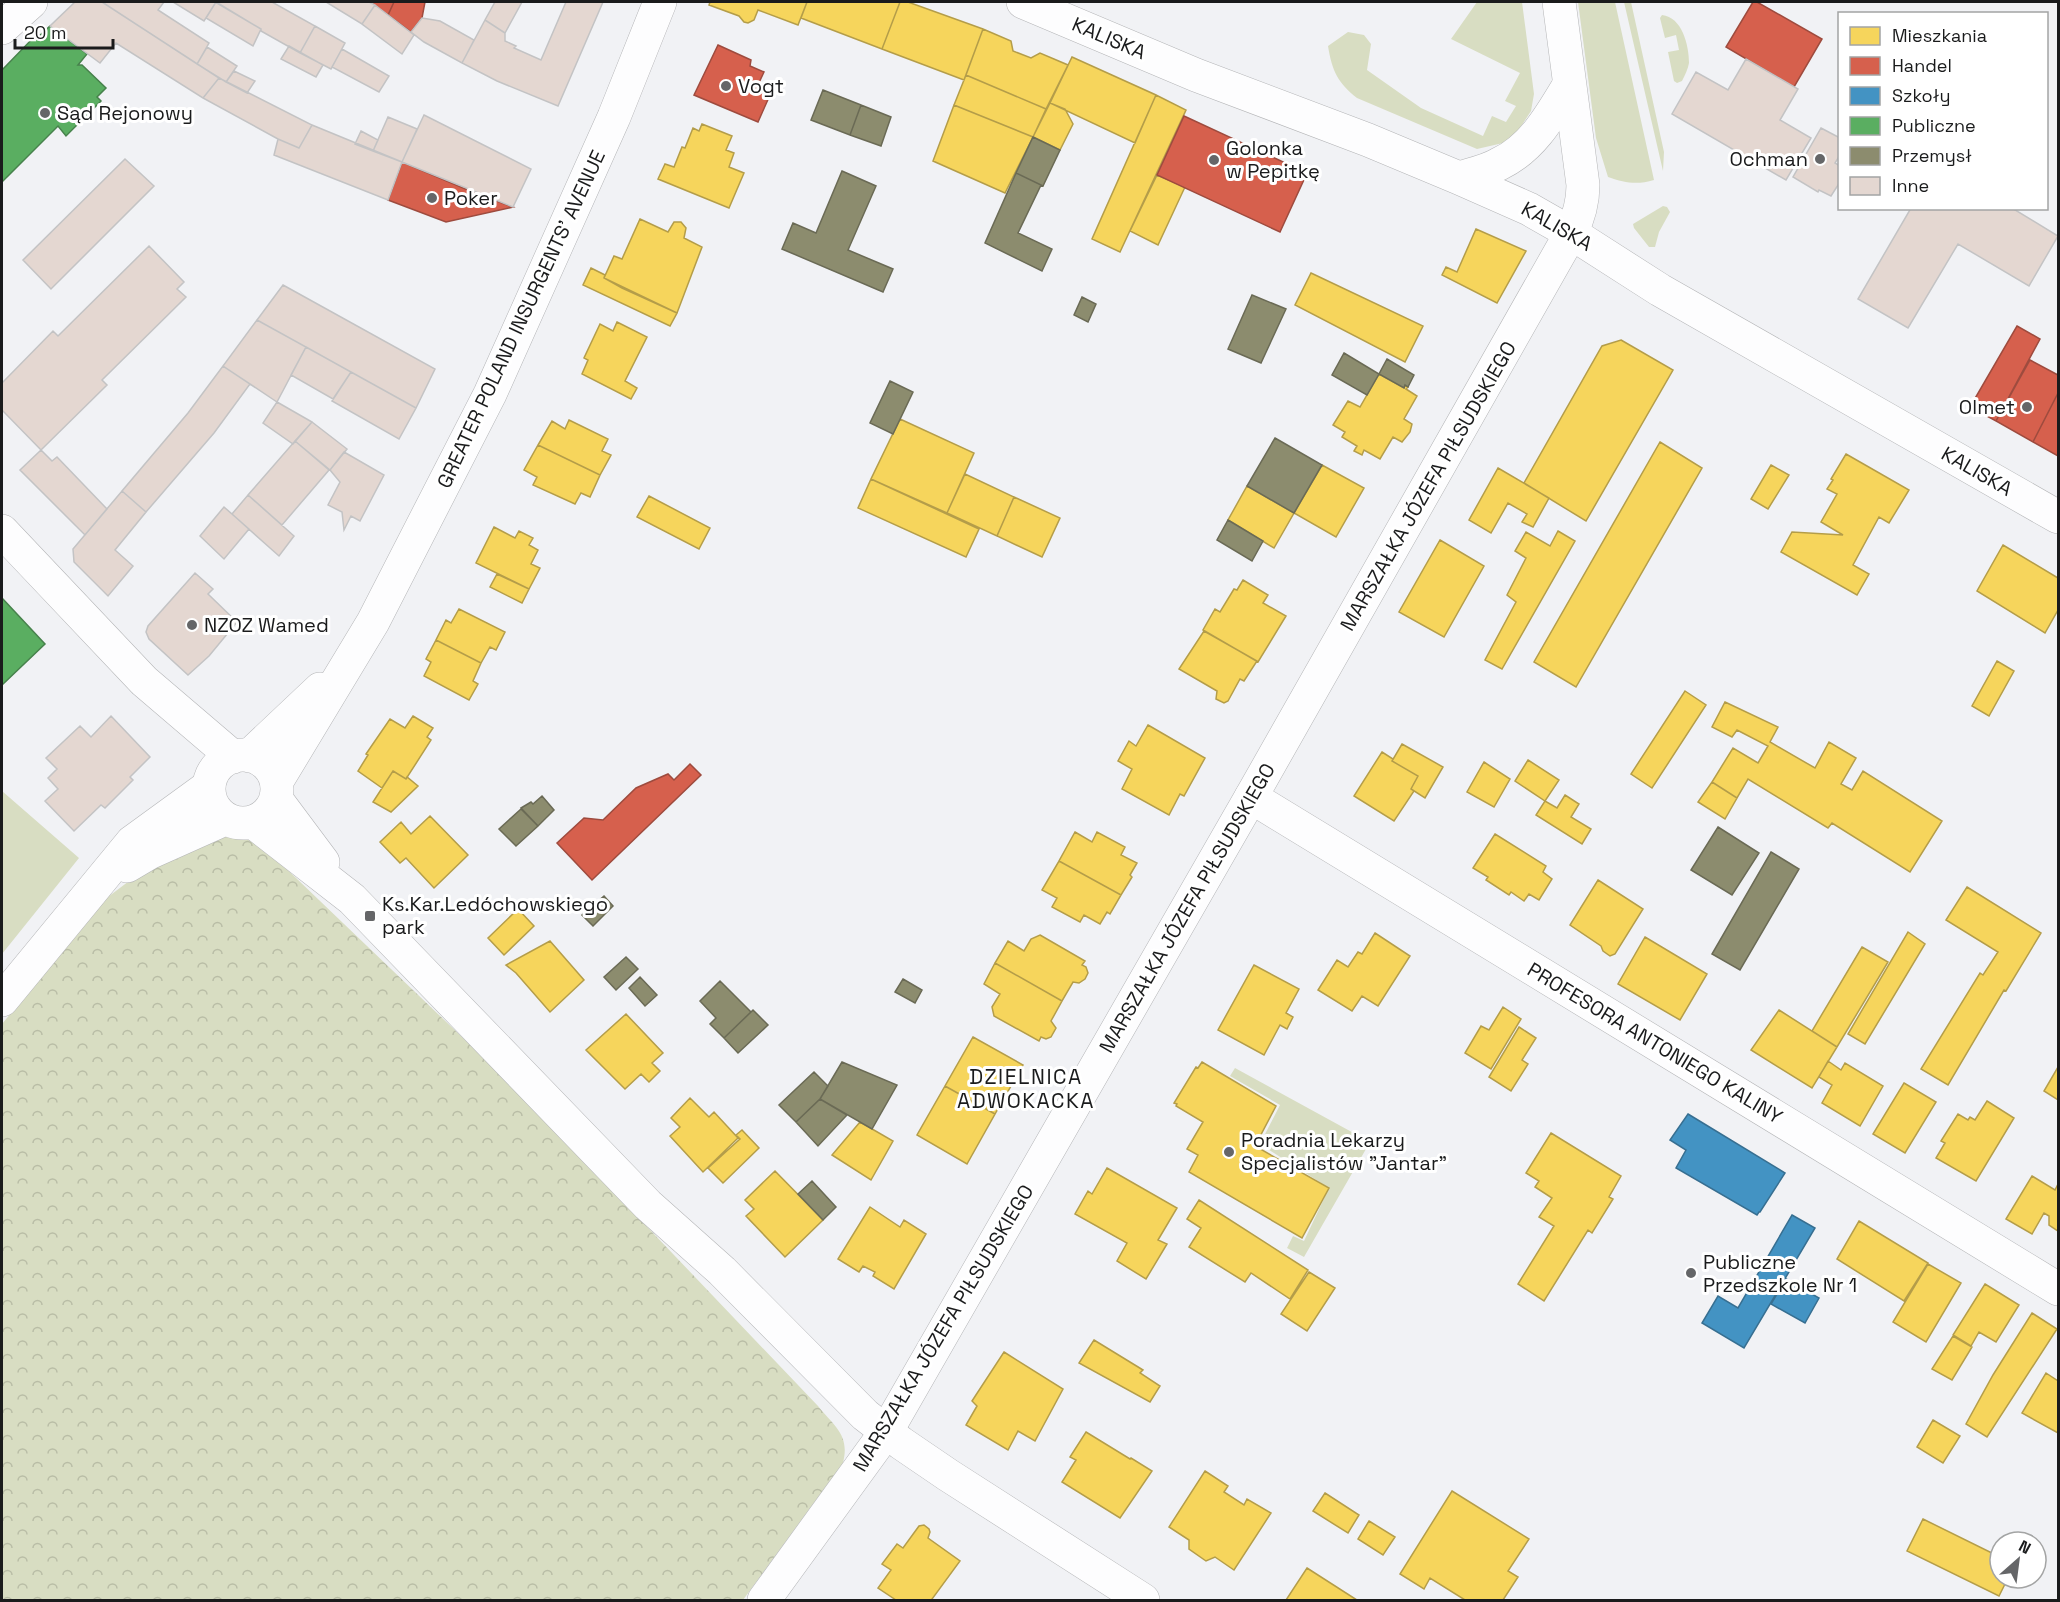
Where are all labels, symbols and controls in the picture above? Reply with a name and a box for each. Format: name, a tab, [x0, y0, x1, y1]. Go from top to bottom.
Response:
street label: KALISKA	[1068, 11, 1150, 65]
scale bar	[15, 12, 112, 50]
legend	[1838, 12, 2048, 210]
text: 20 m	[24, 21, 67, 44]
text: Mieszkania	[1892, 24, 1987, 47]
text: Handel	[1892, 54, 1952, 77]
place label: Vogt	[738, 73, 784, 99]
marker: Vogt	[719, 79, 733, 93]
text: Szkoły	[1892, 84, 1950, 107]
place label: Sąd Rejonowy	[57, 100, 193, 126]
marker: Sąd Rejonowy	[38, 106, 52, 120]
text: Publiczne	[1892, 114, 1976, 137]
place label: Golonka w Pepitkę	[1226, 135, 1320, 184]
text: Przemysł	[1892, 144, 1972, 167]
street label: GREATER POLAND INSURGENTS' AVENUE	[431, 146, 611, 492]
place label: Ochman	[1729, 146, 1808, 172]
marker: Ochman	[1813, 152, 1827, 166]
marker: Golonka w Pepitkę	[1207, 153, 1221, 167]
text: Inne	[1892, 174, 1929, 197]
place label: Poker	[444, 185, 498, 211]
marker: Poker	[425, 191, 439, 205]
street label: KALISKA	[1517, 195, 1597, 257]
street label: MARSZAŁKA JÓZEFA PIŁSUDSKIEGO	[1334, 336, 1522, 636]
place label: Olmet	[1959, 394, 2015, 420]
marker: Olmet	[2020, 400, 2034, 414]
street label: KALISKA	[1937, 440, 2017, 502]
place label: NZOZ Wamed	[204, 612, 329, 638]
marker: NZOZ Wamed	[185, 618, 199, 632]
street label: MARSZAŁKA JÓZEFA PIŁSUDSKIEGO	[1093, 758, 1281, 1058]
place label: Ks.Kar.Ledóchowskiego park	[382, 891, 608, 940]
marker: Ks.Kar.Ledóchowskiego park	[363, 909, 377, 923]
street label: PROFESORA ANTONIEGO KALINY	[1523, 956, 1787, 1130]
district label: DZIELNICA ADWOKACKA	[957, 1063, 1095, 1114]
place label: Poradnia Lekarzy Specjalistów "Jantar"	[1241, 1127, 1447, 1176]
marker: Poradnia Lekarzy Specjalistów "Jantar"	[1222, 1145, 1236, 1159]
street label: MARSZAŁKA JÓZEFA PIŁSUDSKIEGO	[847, 1180, 1039, 1476]
place label: Publiczne Przedszkole Nr 1	[1703, 1249, 1857, 1298]
marker: Publiczne Przedszkole Nr 1	[1684, 1266, 1698, 1280]
north arrow	[1988, 1530, 2048, 1590]
text: N	[2015, 1535, 2034, 1559]

